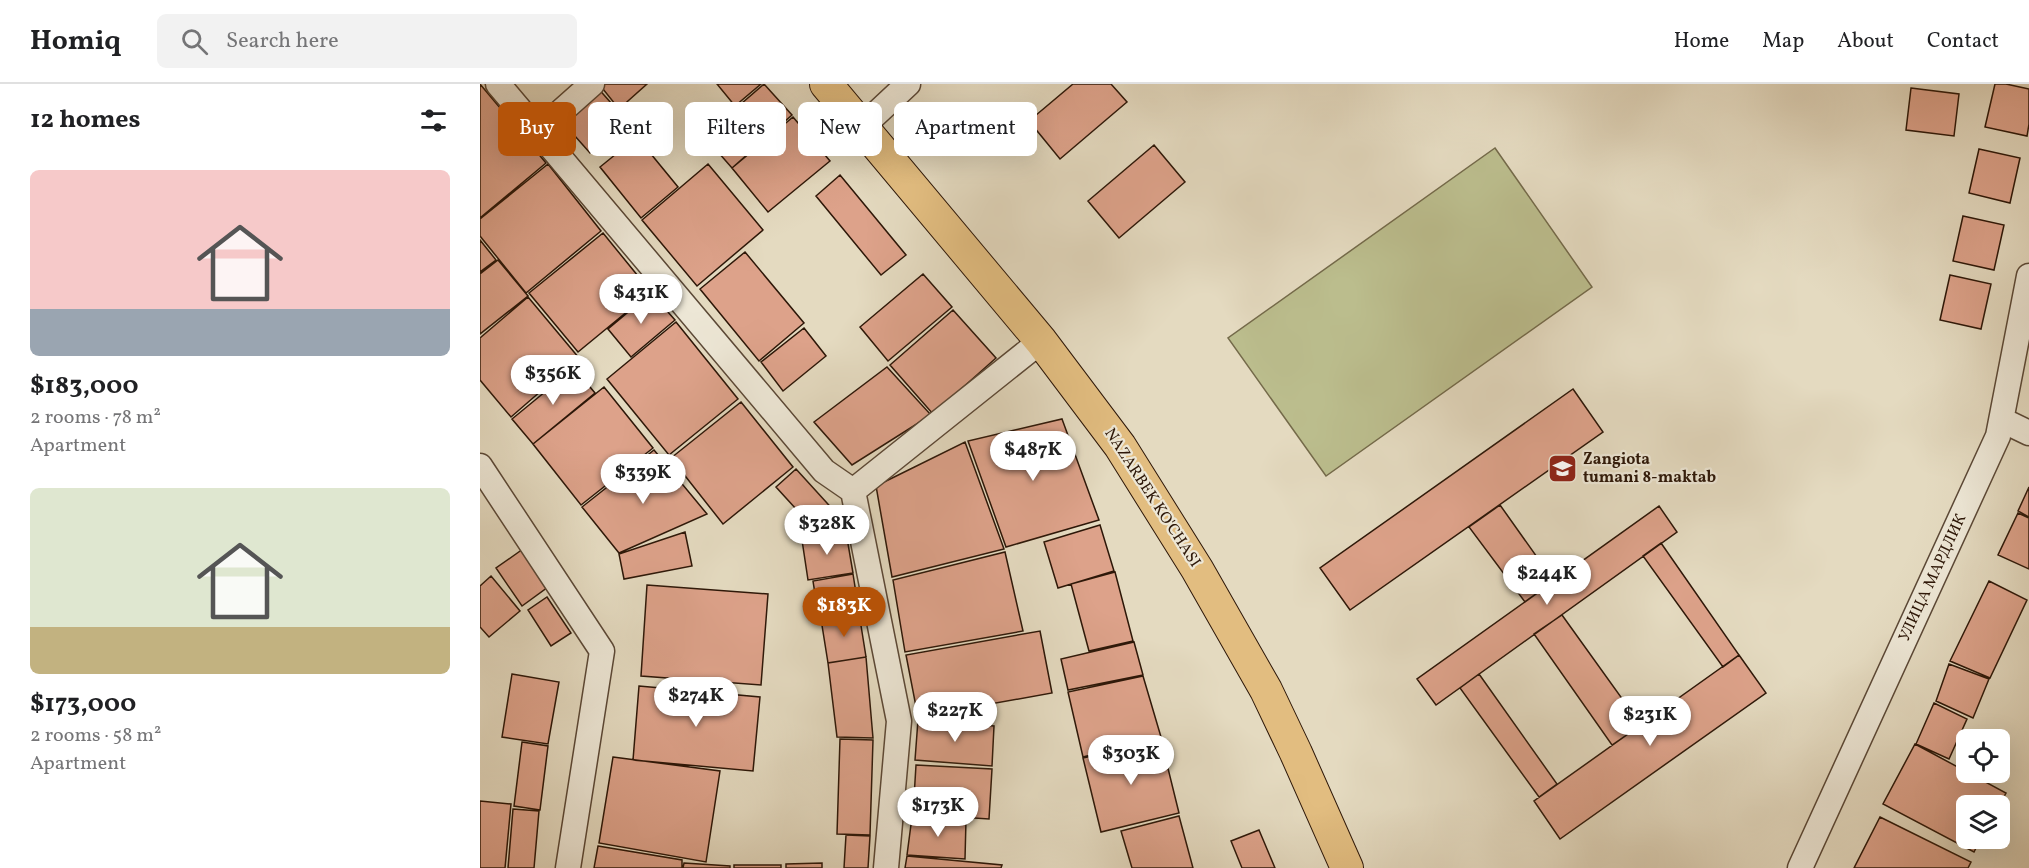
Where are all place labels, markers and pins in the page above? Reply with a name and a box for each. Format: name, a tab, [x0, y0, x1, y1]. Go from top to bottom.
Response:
pin: $431K	[599, 274, 683, 325]
pin: $356K	[511, 355, 595, 406]
pin: $487K	[991, 431, 1075, 482]
place label: Zangiota tumani 8-maktab	[1583, 449, 1716, 489]
school or university icon: Zangiota tumani 8-maktab	[1546, 453, 1578, 485]
pin: $339K	[601, 454, 685, 505]
pin: $328K	[785, 505, 869, 556]
pin: $244K	[1505, 555, 1589, 606]
pin: $183K	[802, 587, 886, 638]
pin: $274K	[654, 677, 738, 728]
pin: $227K	[913, 692, 997, 743]
pin: $231K	[1608, 696, 1692, 747]
pin: $303K	[1089, 735, 1173, 786]
pin: $173K	[896, 787, 980, 838]

